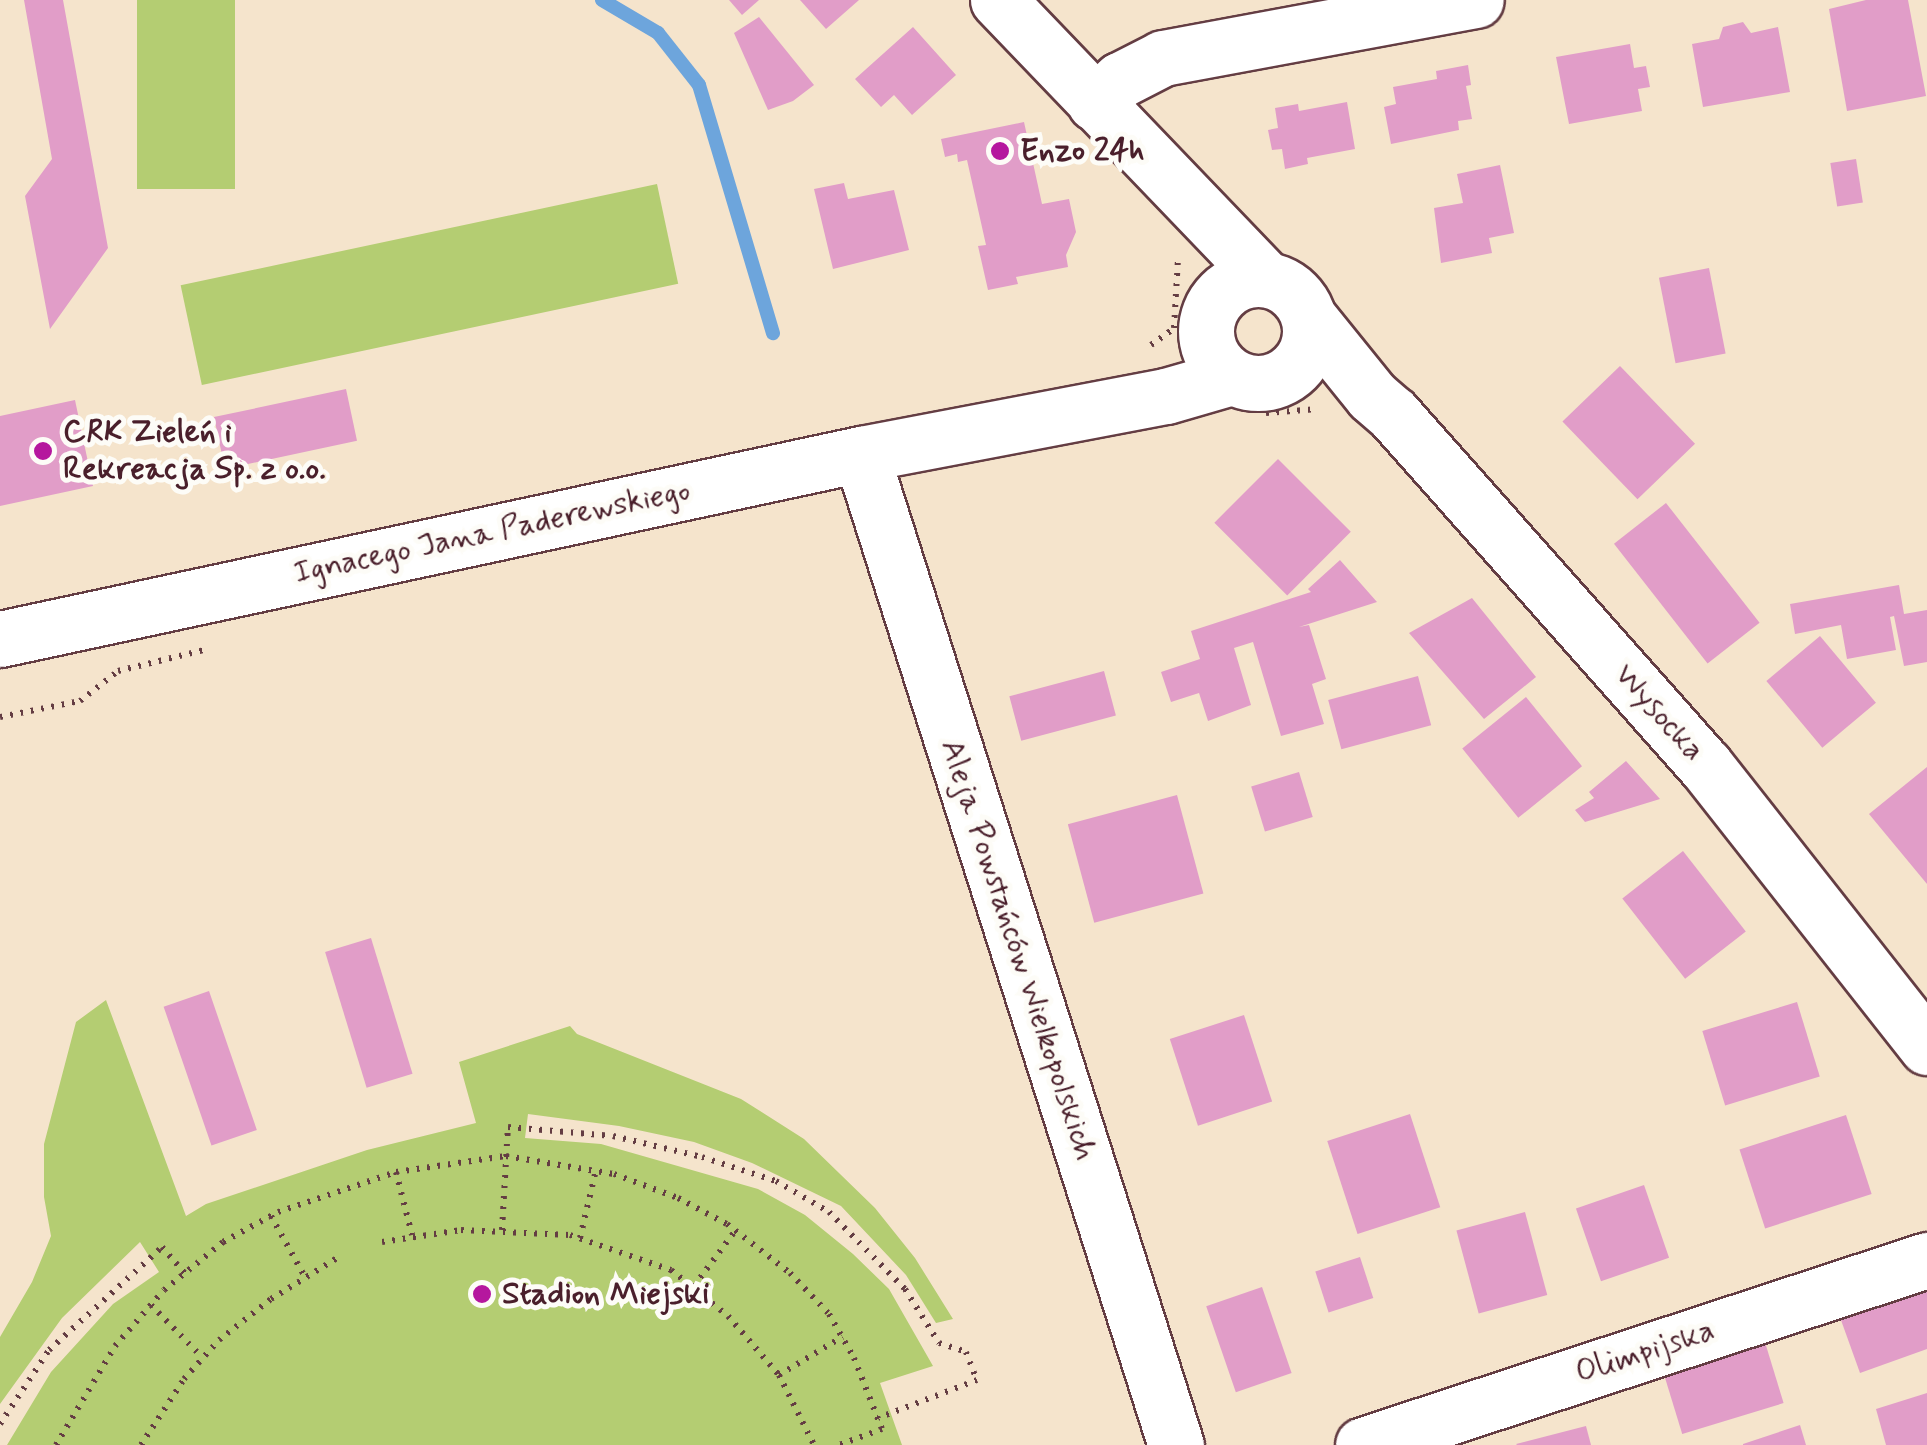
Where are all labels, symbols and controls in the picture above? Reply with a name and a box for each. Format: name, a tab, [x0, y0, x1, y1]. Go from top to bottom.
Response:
place label: Enzo 24h	[1020, 132, 1145, 170]
marker: Enzo 24h	[989, 140, 1011, 162]
place label: CRK Zieleń i Rekreacja Sp. z o.o.	[63, 414, 327, 489]
marker: CRK Zieleń i Rekreacja Sp. z o.o.	[32, 440, 54, 462]
street label: Ignacego Jana Paderewskiego	[294, 472, 690, 592]
street label: Wysocka	[1605, 656, 1713, 770]
street label: Aleja Powstańców Wielkopolskich	[933, 738, 1103, 1162]
place label: Stadion Miejski	[502, 1275, 707, 1313]
marker: Stadion Miejski	[471, 1283, 493, 1305]
street label: Olimpijska	[1571, 1312, 1719, 1392]

